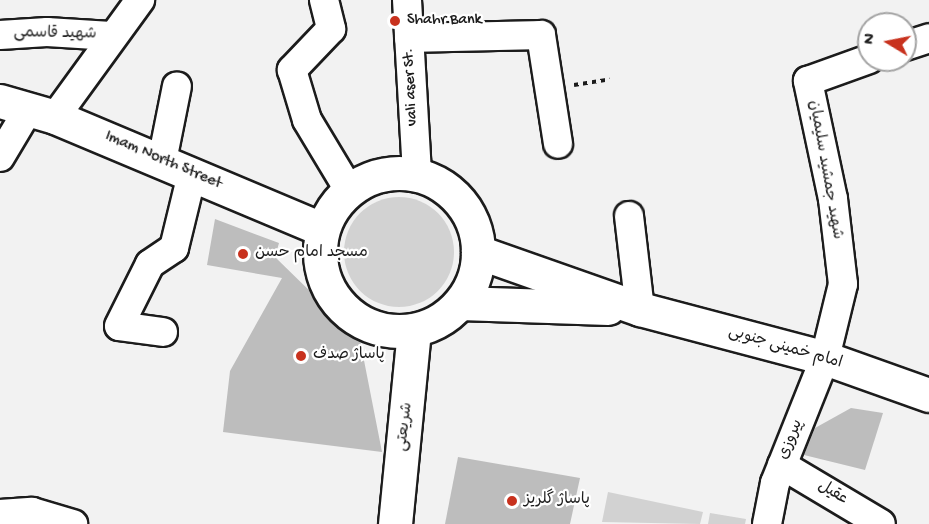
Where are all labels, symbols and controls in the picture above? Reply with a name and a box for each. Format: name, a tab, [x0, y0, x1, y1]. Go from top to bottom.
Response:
place label: Shahr Bank	[407, 11, 482, 31]
north arrow	[857, 12, 917, 72]
marker: Shahr Bank	[388, 14, 402, 28]
street label: شهید قاسمی	[13, 25, 97, 45]
text: N	[860, 32, 881, 46]
street label: vali aser St.	[400, 47, 424, 127]
street label: شهید جمشید سلیمیان	[802, 99, 846, 241]
street label: Imam North Street	[102, 128, 224, 194]
place label: مسجد امام حسن	[255, 244, 368, 264]
marker: مسجد امام حسن	[236, 247, 250, 261]
street label: امام خمینی جنوبی	[726, 324, 844, 374]
place label: پاساژ صدف	[313, 346, 385, 366]
marker: پاساژ صدف	[294, 349, 308, 363]
street label: شریعتی	[393, 401, 419, 453]
street label: پیروزی	[775, 417, 809, 463]
street label: عقیل	[813, 478, 851, 510]
place label: پاساژ گلریز	[524, 491, 590, 511]
marker: پاساژ گلریز	[505, 494, 519, 508]

